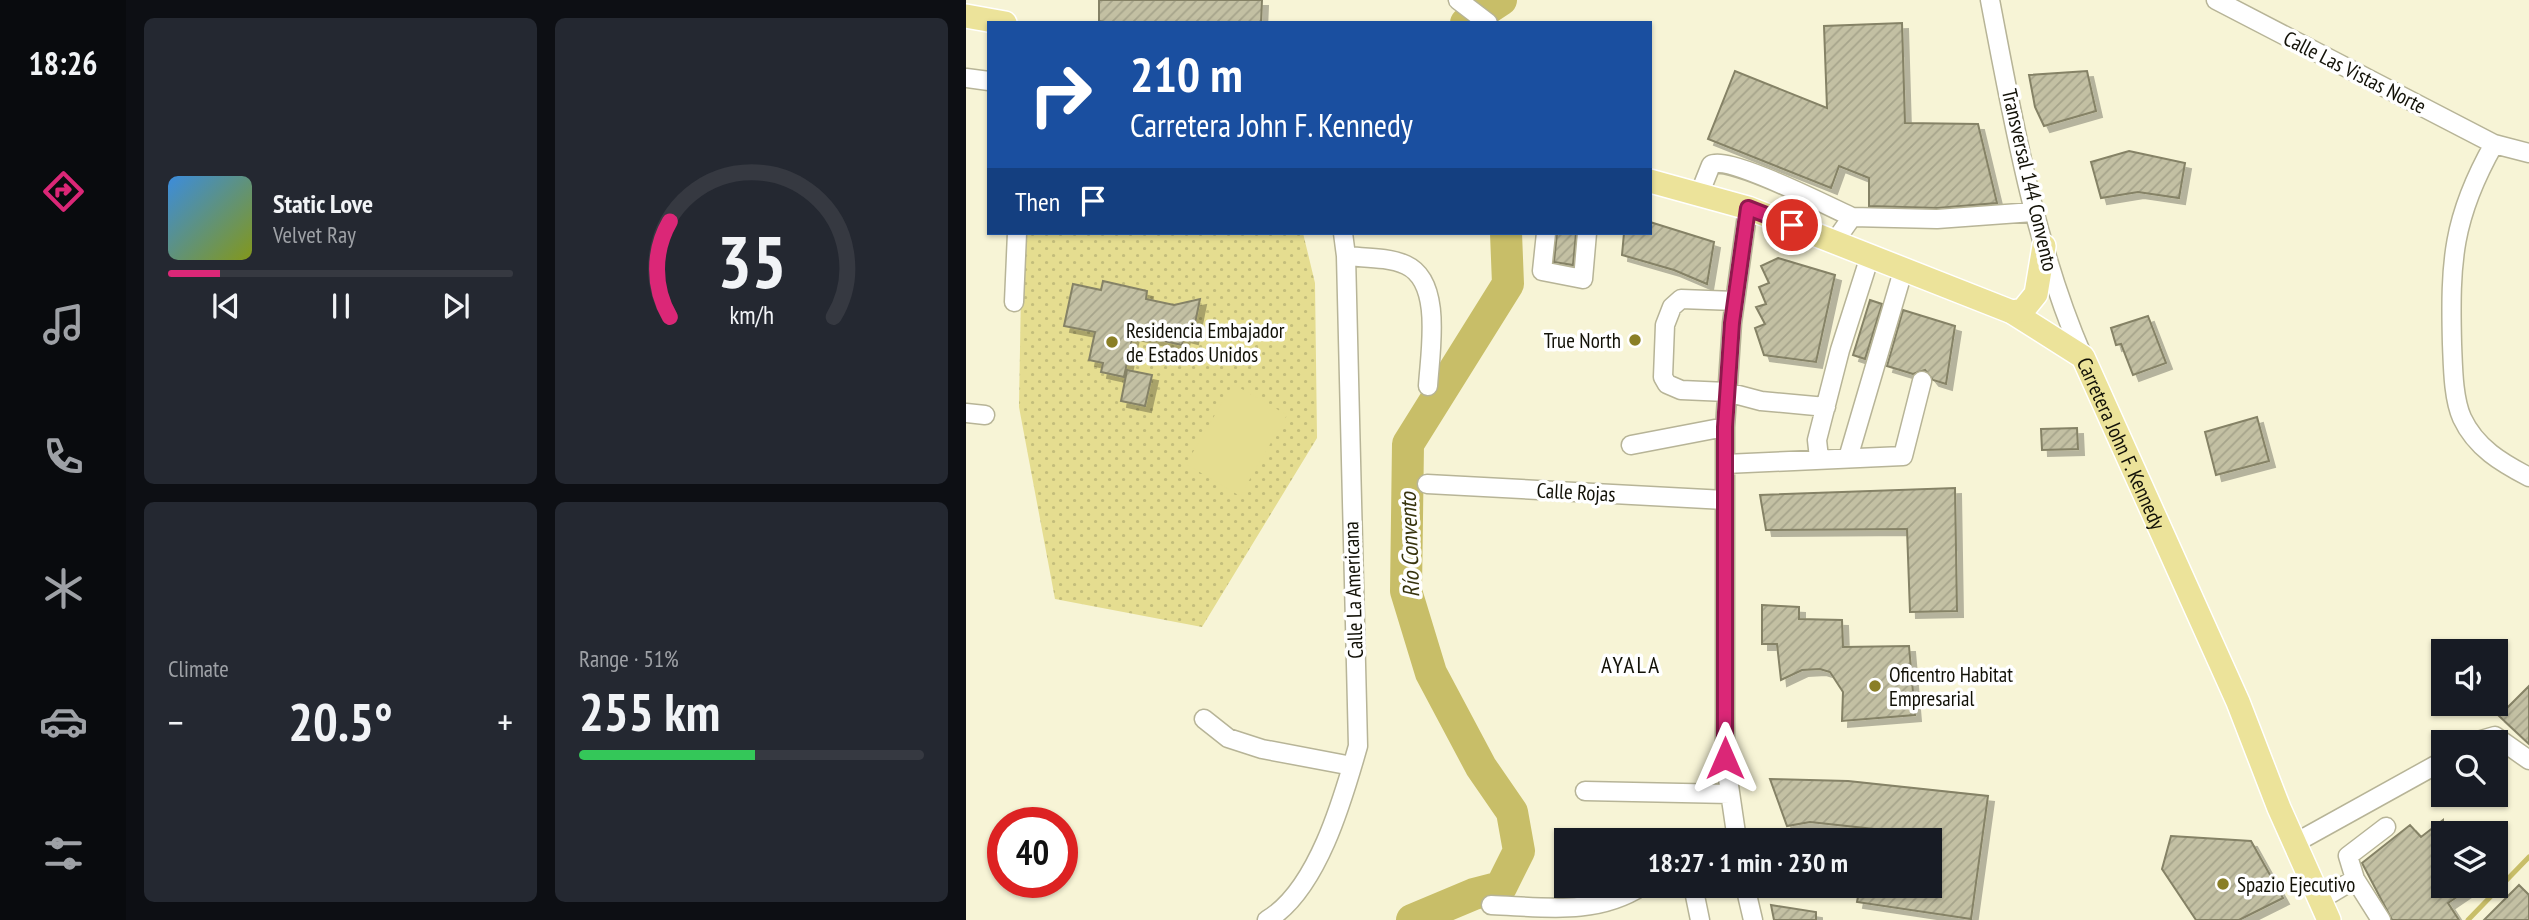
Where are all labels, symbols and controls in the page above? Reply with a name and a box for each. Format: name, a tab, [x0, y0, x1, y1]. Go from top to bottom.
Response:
street label: Calle Las Vistas Norte	[2279, 24, 2431, 120]
text: 18:26	[28, 42, 98, 84]
text: 210 m	[1130, 42, 1243, 106]
icon: right	[1015, 49, 1106, 140]
street label: Transversal 144 Convento	[1996, 86, 2064, 274]
text: Carretera John F. Kennedy	[1130, 104, 1413, 146]
icon: directions	[39, 167, 88, 216]
icon: arrive	[1074, 182, 1112, 220]
text: Then	[1015, 185, 1060, 218]
text: Static Love	[273, 187, 373, 220]
pin	[1762, 195, 1822, 255]
icon: arrive	[1773, 206, 1811, 244]
text: 35	[717, 213, 786, 307]
text: Velvet Ray	[273, 220, 356, 249]
icon: previous	[207, 287, 245, 325]
icon: pause	[322, 287, 360, 325]
icon: next	[437, 287, 475, 325]
text: km/h	[729, 299, 774, 331]
icon: music	[39, 300, 88, 349]
place label: Residencia Embajador de Estados Unidos	[1126, 317, 1285, 368]
place label: True North	[1544, 327, 1621, 354]
marker: True North	[1627, 332, 1643, 348]
marker: Residencia Embajador de Estados Unidos	[1104, 334, 1120, 350]
street label: Carretera John F. Kennedy	[2071, 353, 2172, 534]
icon: phone	[39, 432, 88, 481]
street label: Calle Rojas	[1536, 476, 1616, 508]
water label: Río Convento	[1393, 490, 1425, 598]
street label: Calle La Americana	[1337, 521, 1369, 659]
icon: climate	[39, 564, 88, 613]
map controls	[2431, 639, 2508, 898]
button: sound	[2431, 639, 2508, 716]
text: Range · 51%	[579, 644, 679, 673]
district label: AYALA	[1601, 650, 1661, 679]
text: Climate	[168, 654, 229, 683]
place label: Oficentro Habitat Empresarial	[1889, 661, 2013, 712]
text: 255 km	[579, 678, 720, 745]
marker: Oficentro Habitat Empresarial	[1867, 678, 1883, 694]
text: 20.5°	[288, 688, 393, 755]
icon: car	[39, 697, 88, 746]
text: −	[168, 697, 184, 746]
text: +	[497, 697, 513, 746]
position arrow	[1688, 721, 1762, 795]
button: search	[2431, 730, 2508, 807]
speed limit sign: 40	[987, 807, 1078, 898]
button: layers	[2431, 821, 2508, 898]
icon: filters	[39, 829, 88, 878]
text: 18:27 · 1 min · 230 m	[1648, 846, 1848, 879]
place label: Spazio Ejecutivo	[2237, 871, 2355, 898]
marker: Spazio Ejecutivo	[2215, 876, 2231, 892]

